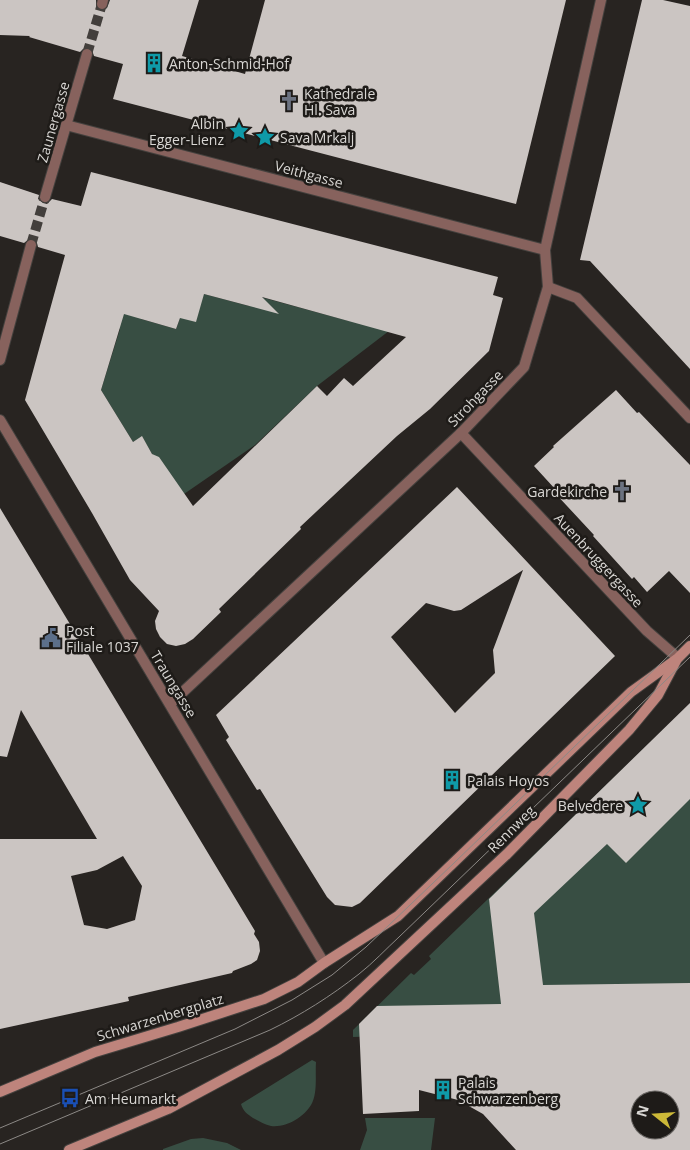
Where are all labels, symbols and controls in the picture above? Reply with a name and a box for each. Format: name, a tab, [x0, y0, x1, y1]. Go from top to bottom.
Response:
building icon: Anton-Schmid-Hof	[143, 52, 165, 74]
place label: Anton-Schmid-Hof	[169, 54, 290, 73]
street label: Zaunergasse	[32, 79, 74, 165]
place label: Kathedrale Hl. Sava	[304, 84, 375, 119]
church icon: Kathedrale Hl. Sava	[278, 90, 300, 112]
place label: Albin Egger-Lienz	[149, 114, 224, 149]
place icon: Albin Egger-Lienz	[228, 120, 250, 142]
place icon: Sava Mrkalj	[254, 126, 276, 148]
place label: Sava Mrkalj	[280, 128, 354, 147]
street label: Veithgasse	[273, 156, 345, 192]
street label: Strohgasse	[443, 365, 507, 430]
church icon: Gardekirche	[611, 480, 633, 502]
place label: Gardekirche	[527, 482, 607, 501]
street label: Auenbruggergasse	[550, 509, 648, 611]
place label: Post Filiale 1037	[66, 621, 139, 656]
public building icon: Post Filiale 1037	[40, 627, 62, 649]
street label: Traungasse	[147, 647, 202, 721]
building icon: Palais Hoyos	[441, 769, 463, 791]
place label: Palais Hoyos	[467, 771, 550, 790]
place icon: Belvedere	[627, 794, 649, 816]
place label: Belvedere	[558, 796, 623, 815]
street label: Rennweg	[483, 801, 539, 857]
street label: Schwarzenbergplatz	[94, 989, 226, 1045]
place label: Palais Schwarzenberg	[458, 1073, 558, 1108]
building icon: Palais Schwarzenberg	[432, 1079, 454, 1101]
bus stop icon: Am Heumarkt	[59, 1087, 81, 1109]
place label: Am Heumarkt	[85, 1089, 176, 1108]
north arrow	[630, 1090, 680, 1140]
text: N	[631, 1103, 653, 1119]

